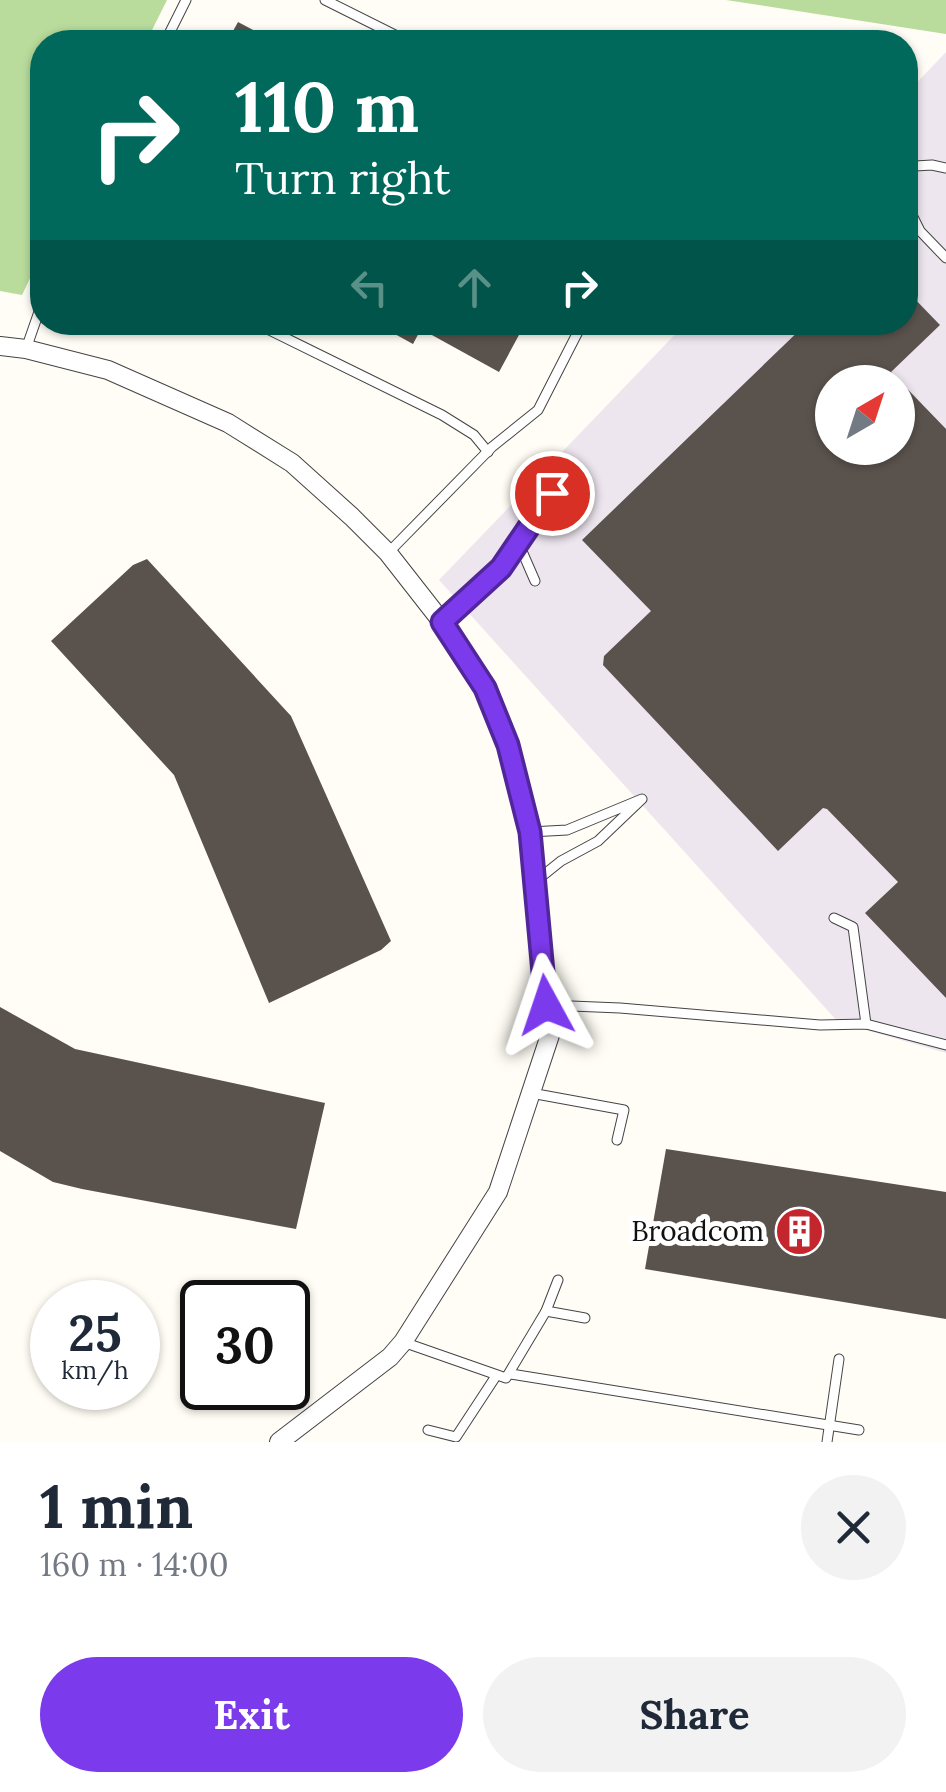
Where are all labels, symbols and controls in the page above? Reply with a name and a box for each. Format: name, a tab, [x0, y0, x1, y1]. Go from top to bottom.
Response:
text: 110 m	[235, 62, 419, 151]
icon: right	[70, 70, 200, 200]
text: Turn right	[235, 149, 451, 206]
icon: left	[342, 260, 397, 315]
icon: ahead	[447, 260, 502, 315]
icon: right	[552, 260, 607, 315]
north arrow	[815, 365, 915, 465]
map controls	[815, 365, 915, 465]
pin	[510, 451, 595, 536]
icon: arrive	[525, 466, 580, 521]
position arrow	[494, 953, 598, 1057]
building icon: Broadcom	[773, 1205, 825, 1257]
place label: Broadcom	[631, 1213, 764, 1249]
speed limit sign: 30	[180, 1280, 310, 1410]
text: 25	[68, 1301, 122, 1365]
text: km/h	[61, 1354, 129, 1386]
text: 1 min	[40, 1468, 193, 1544]
button: close	[801, 1475, 906, 1580]
text: 160 m · 14:00	[40, 1544, 229, 1585]
button: Exit	[40, 1657, 463, 1772]
button: Share	[483, 1657, 906, 1772]

